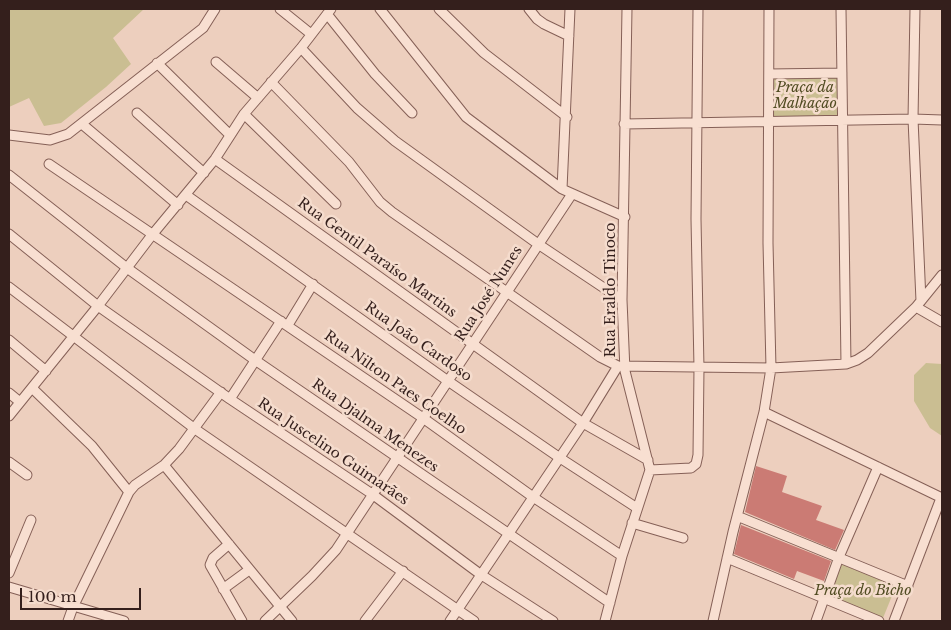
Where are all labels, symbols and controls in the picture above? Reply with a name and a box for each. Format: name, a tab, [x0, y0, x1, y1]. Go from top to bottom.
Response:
park label: Praça da Malhação	[773, 80, 837, 112]
street label: Rua Gentil Paraíso Martins	[294, 195, 460, 321]
street label: Rua Eraldo Tinoco	[603, 222, 619, 358]
street label: Rua José Nunes	[452, 243, 526, 345]
street label: Rua João Cardoso	[361, 299, 475, 385]
street label: Rua Nilton Paes Coelho	[321, 328, 469, 438]
street label: Rua Djalma Menezes	[308, 376, 442, 476]
street label: Rua Juscelino Guimarães	[254, 395, 412, 509]
scale bar	[22, 578, 144, 610]
park label: Praça do Bicho	[814, 583, 912, 599]
text: 100 m	[28, 587, 77, 606]

